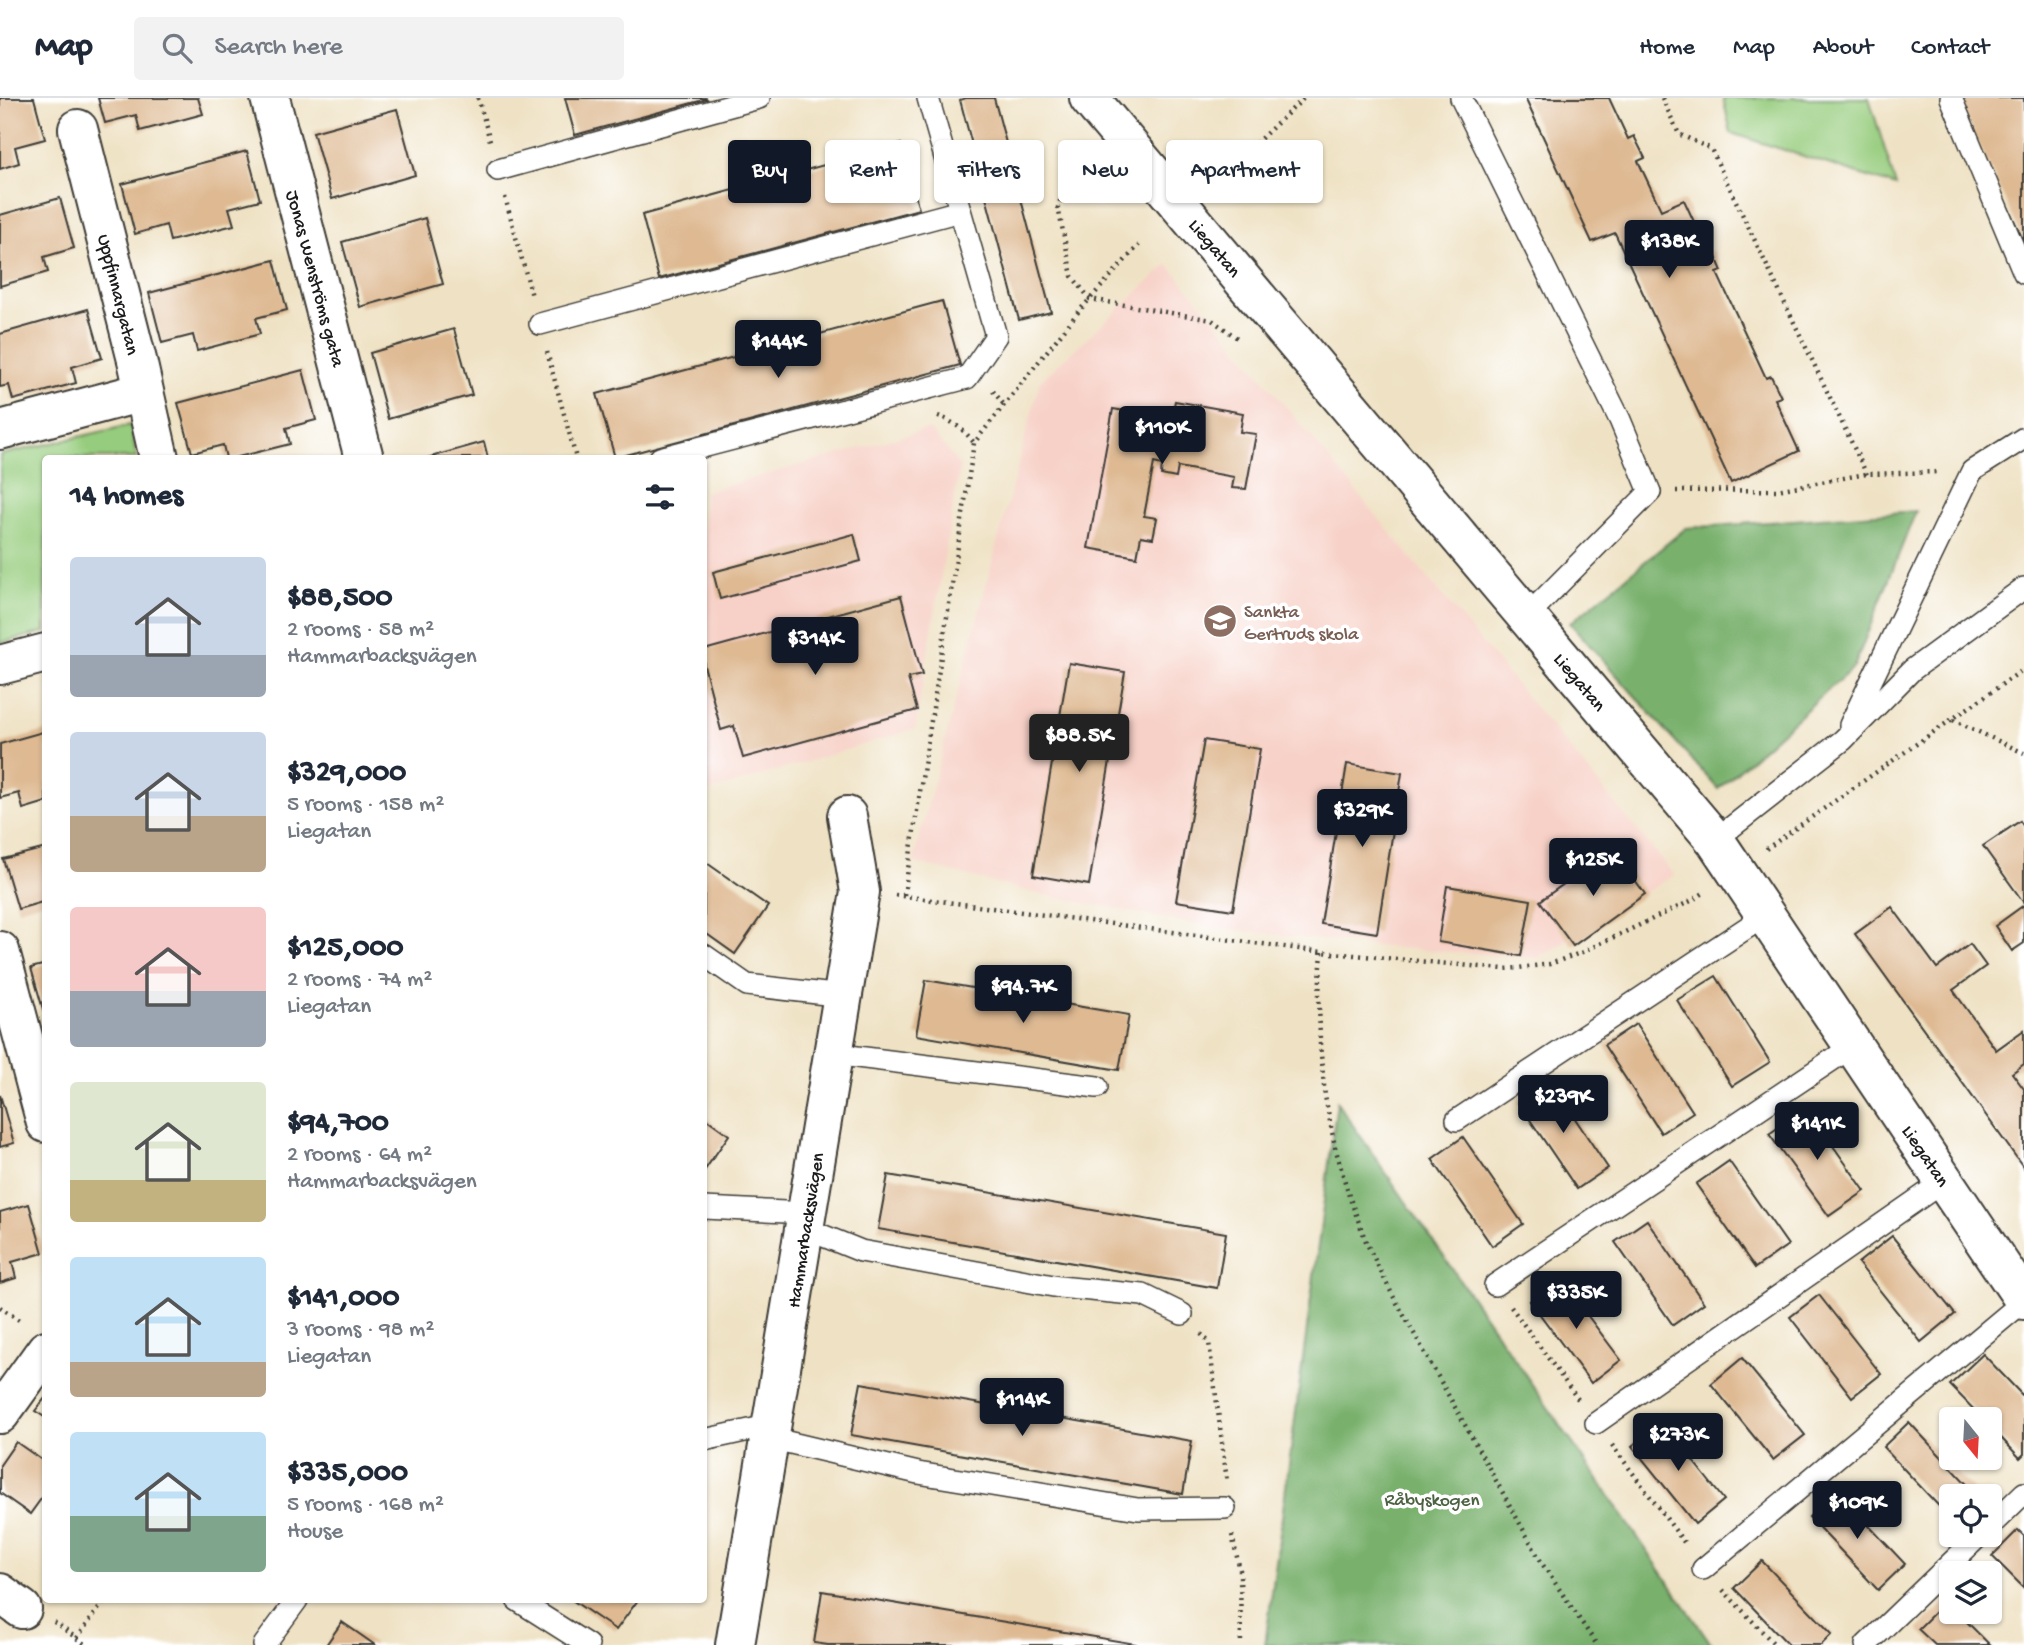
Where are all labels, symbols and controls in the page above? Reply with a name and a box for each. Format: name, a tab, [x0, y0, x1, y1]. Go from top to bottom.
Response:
search box	[134, 17, 624, 80]
text: Map	[35, 29, 92, 67]
icon: search	[158, 29, 196, 67]
text: Search here	[214, 33, 343, 64]
text: Home	[1639, 34, 1695, 63]
text: Map	[1733, 34, 1775, 63]
text: About	[1813, 34, 1873, 63]
text: Contact	[1911, 34, 1989, 63]
chip: Buy	[728, 140, 811, 203]
chip: Rent	[825, 140, 920, 203]
chip: Filters	[934, 140, 1044, 203]
chip: New	[1058, 140, 1152, 203]
chip: Apartment	[1166, 140, 1323, 203]
street label: Jonas Wenströms gata	[279, 188, 349, 371]
street label: Liegatan	[1182, 215, 1244, 283]
pin: $138K	[1620, 220, 1718, 280]
text: $138K	[1641, 229, 1697, 256]
street label: Uppfinnargatan	[90, 232, 143, 358]
pin: $144K	[729, 320, 827, 380]
text: $144K	[751, 329, 805, 356]
pin: $110K	[1113, 406, 1211, 466]
text: $110K	[1135, 415, 1189, 442]
icon: filters	[641, 478, 679, 516]
text: 14 homes	[70, 480, 183, 515]
text: $88,500	[287, 582, 393, 617]
icon: home	[126, 585, 210, 669]
school or university icon: Sankta Gertruds skola	[1201, 602, 1239, 640]
place label: Sankta Gertruds skola	[1244, 602, 1360, 647]
text: 2 rooms · 58 m²	[287, 617, 434, 644]
pin: $314K	[766, 618, 864, 677]
text: $314K	[787, 626, 843, 653]
text: Hammarbacksvägen	[287, 644, 477, 671]
street label: Liegatan	[1547, 649, 1609, 717]
pin: $88.5K	[1022, 714, 1136, 774]
text: $88.5K	[1045, 723, 1113, 750]
text: $329,000	[287, 757, 406, 792]
icon: home	[126, 760, 210, 844]
pin: $329K	[1313, 790, 1411, 849]
text: 5 rooms · 158 m²	[287, 792, 444, 819]
text: $329K	[1333, 798, 1391, 825]
text: Liegatan	[287, 819, 371, 846]
pin: $125K	[1544, 838, 1642, 898]
text: $125K	[1565, 847, 1621, 874]
text: $125,000	[287, 932, 404, 967]
icon: home	[126, 935, 210, 1019]
pin: $94.7K	[966, 965, 1080, 1025]
text: 2 rooms · 74 m²	[287, 967, 432, 994]
text: $94.7K	[991, 974, 1055, 1001]
text: Liegatan	[287, 994, 371, 1021]
pin: $239K	[1514, 1076, 1612, 1135]
text: $239K	[1534, 1084, 1592, 1111]
pin: $141K	[1768, 1102, 1866, 1162]
text: $94,700	[287, 1107, 389, 1142]
icon: home	[126, 1110, 210, 1194]
text: $141K	[1791, 1111, 1843, 1138]
street label: Liegatan	[1895, 1122, 1953, 1192]
text: 2 rooms · 64 m²	[287, 1142, 432, 1169]
street label: Hammarbacksvägen	[784, 1151, 831, 1310]
text: Hammarbacksvägen	[287, 1169, 477, 1196]
pin: $335K	[1527, 1272, 1625, 1331]
text: $335K	[1547, 1280, 1605, 1307]
text: $141,000	[287, 1282, 399, 1317]
icon: home	[126, 1285, 210, 1369]
text: 3 rooms · 98 m²	[287, 1317, 434, 1344]
text: Liegatan	[287, 1344, 371, 1371]
pin: $114K	[973, 1378, 1071, 1438]
text: $114K	[996, 1387, 1048, 1414]
north arrow	[1939, 1407, 2002, 1470]
map controls	[1939, 1407, 2002, 1624]
pin: $273K	[1629, 1414, 1727, 1473]
text: $273K	[1649, 1422, 1707, 1449]
text: $335,000	[287, 1457, 408, 1492]
icon: home	[126, 1460, 210, 1544]
pin: $109K	[1808, 1482, 1906, 1541]
button: locate	[1939, 1484, 2002, 1547]
park label: Råbyskogen	[1385, 1490, 1479, 1513]
text: $109K	[1829, 1490, 1885, 1517]
text: 5 rooms · 168 m²	[287, 1492, 444, 1519]
text: House	[287, 1519, 343, 1546]
button: layers	[1939, 1561, 2002, 1624]

